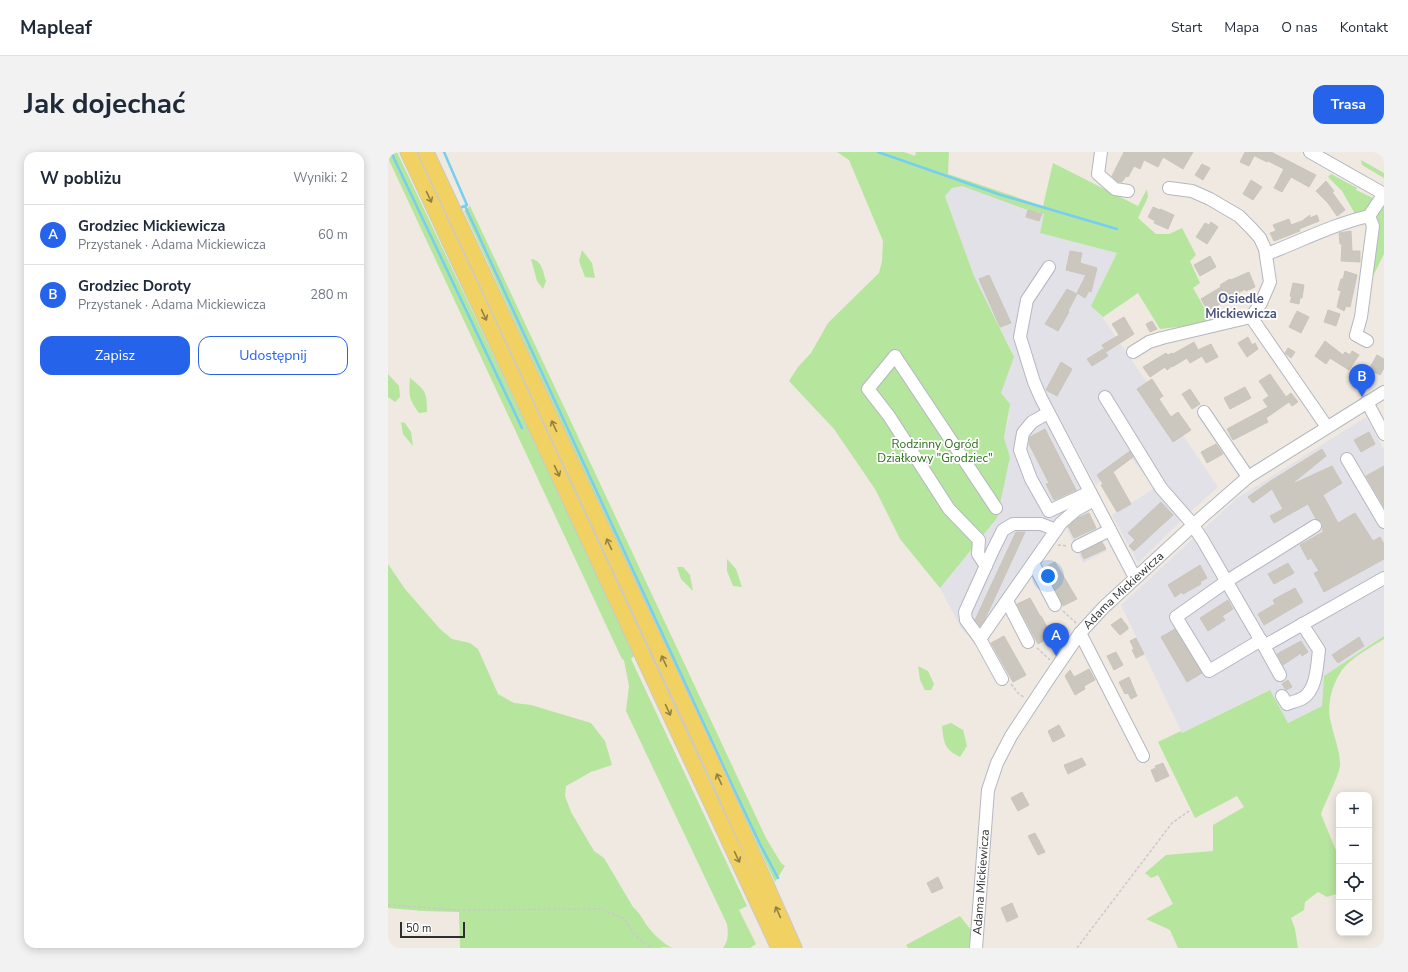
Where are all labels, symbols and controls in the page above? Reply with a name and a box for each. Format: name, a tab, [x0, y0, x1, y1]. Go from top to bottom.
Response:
text: Mapleaf	[20, 15, 92, 41]
text: Start	[1171, 18, 1202, 37]
text: Mapa	[1224, 18, 1259, 37]
text: O nas	[1281, 18, 1318, 37]
text: Kontakt	[1340, 18, 1388, 37]
text: Jak dojechać	[24, 85, 185, 123]
button: Trasa	[1313, 85, 1384, 124]
text: W pobliżu	[40, 167, 121, 190]
text: Wyniki: 2	[293, 169, 348, 187]
one-way arrow	[426, 191, 433, 203]
text: Grodziec Mickiewicza	[78, 216, 225, 236]
text: A	[48, 226, 58, 244]
text: 60 m	[318, 226, 348, 244]
text: Przystanek · Adama Mickiewicza	[78, 236, 266, 254]
text: Grodziec Doroty	[78, 276, 191, 296]
text: B	[49, 286, 57, 304]
text: 280 m	[310, 286, 348, 304]
district label: Osiedle Mickiewicza	[1205, 290, 1277, 323]
text: Przystanek · Adama Mickiewicza	[78, 296, 266, 314]
one-way arrow	[481, 309, 488, 321]
button: Zapisz	[40, 336, 190, 375]
button: Udostępnij	[198, 336, 348, 375]
pin: B	[1349, 364, 1375, 397]
one-way arrow	[550, 420, 557, 432]
park label: Rodzinny Ogród Działkowy "Grodziec"	[877, 436, 993, 466]
one-way arrow	[554, 465, 561, 477]
one-way arrow	[605, 538, 612, 550]
street label: Adama Mickiewicza	[1079, 548, 1167, 633]
your location	[1038, 566, 1058, 586]
pin: A	[1043, 623, 1069, 656]
one-way arrow	[660, 656, 667, 668]
one-way arrow	[665, 703, 672, 715]
one-way arrow	[714, 774, 722, 786]
map controls	[1336, 792, 1372, 936]
button: +	[1336, 792, 1372, 828]
button: −	[1336, 828, 1372, 864]
street label: Adama Mickiewicza	[969, 829, 993, 936]
one-way arrow	[734, 850, 741, 862]
button: locate	[1336, 864, 1372, 900]
button: layers	[1336, 900, 1372, 936]
one-way arrow	[774, 907, 781, 919]
scale bar	[400, 920, 465, 939]
text: 50 m	[406, 921, 431, 936]

